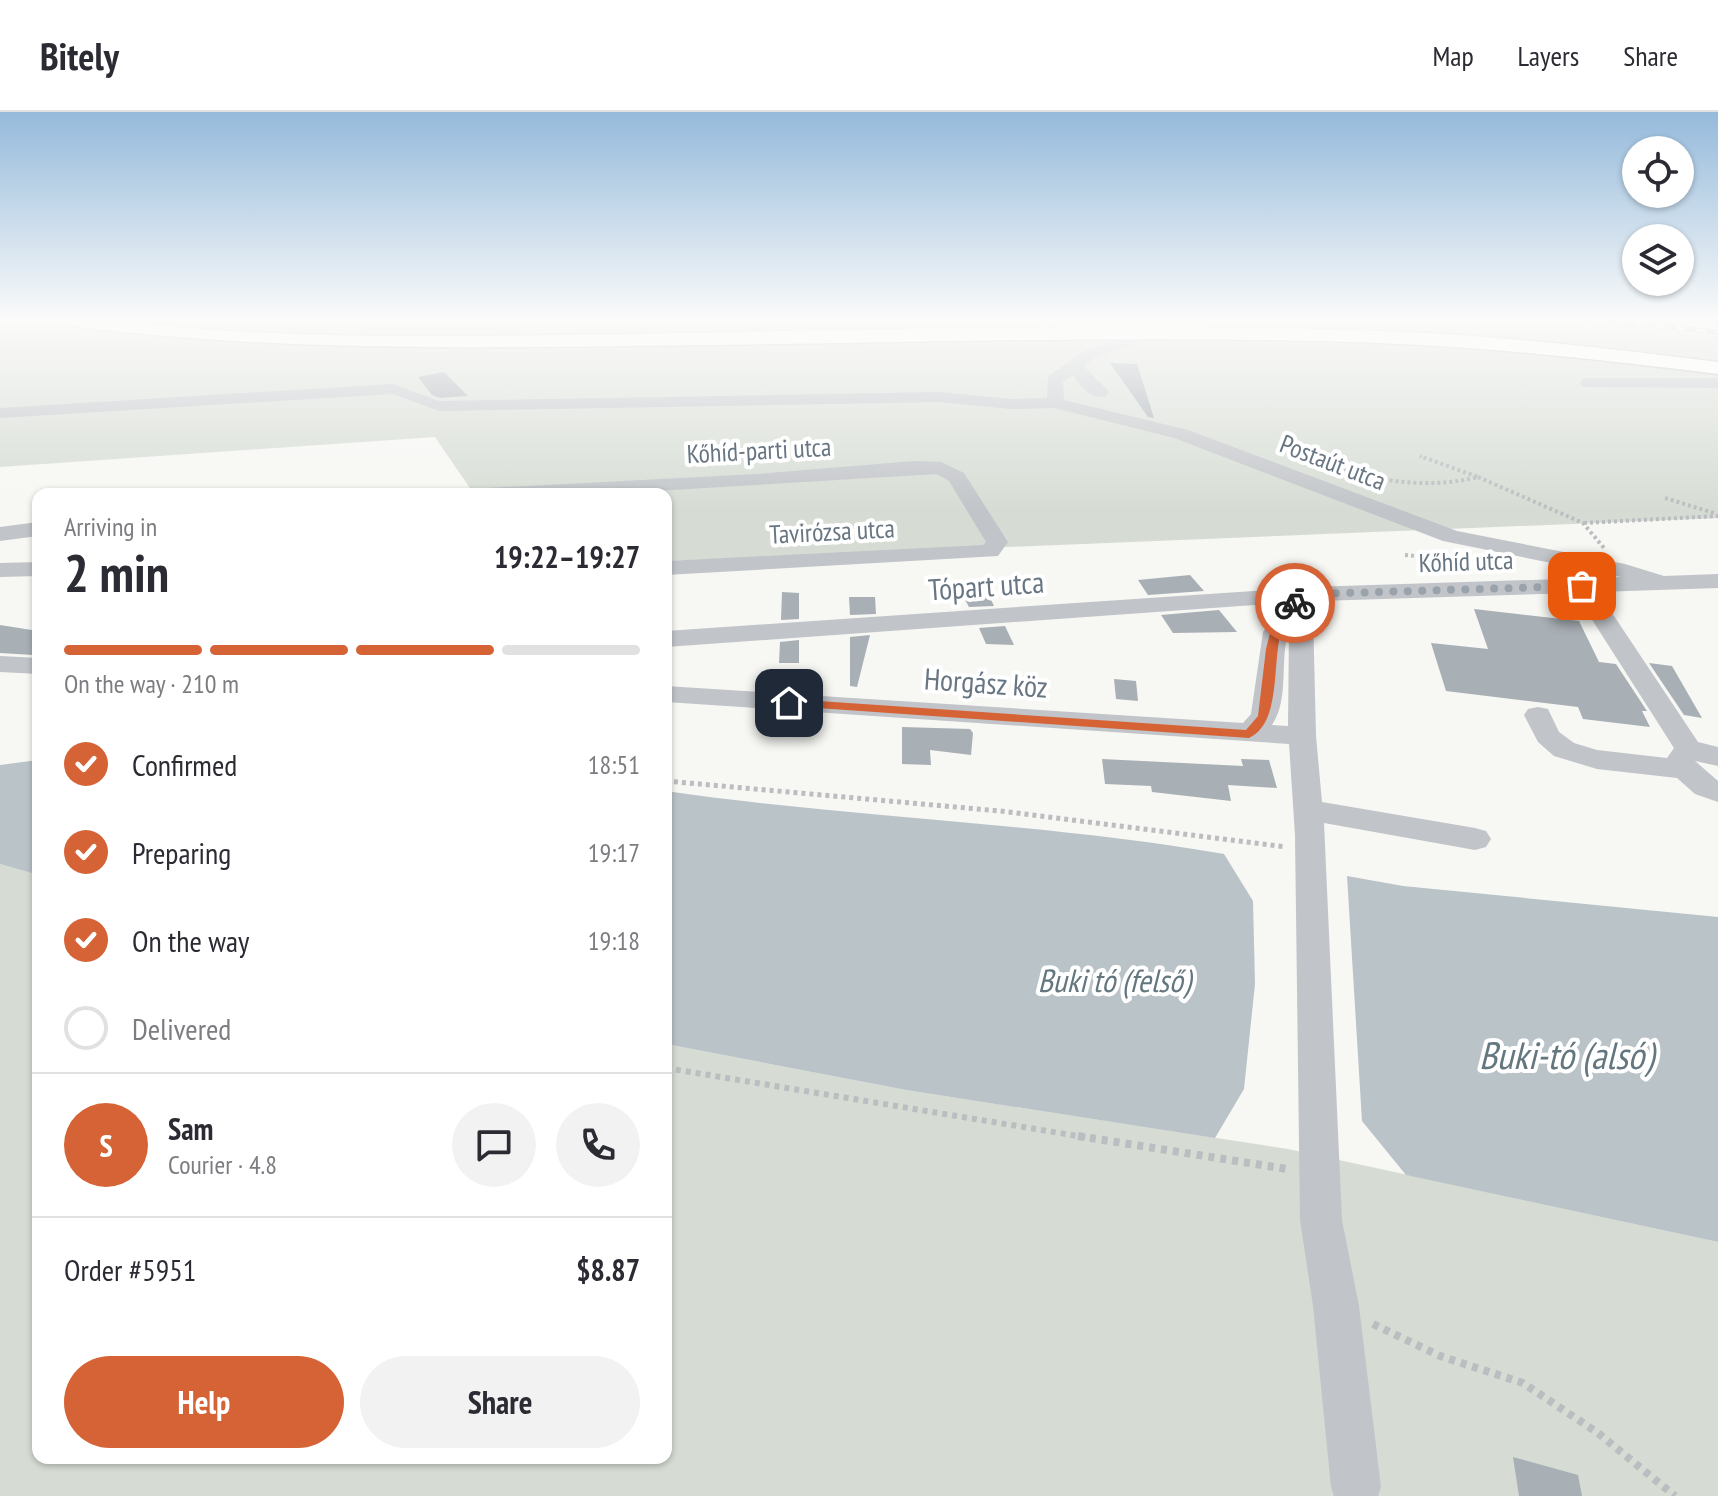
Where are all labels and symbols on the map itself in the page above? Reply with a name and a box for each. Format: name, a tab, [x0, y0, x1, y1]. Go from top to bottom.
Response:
street label: Postaút utca	[1276, 427, 1390, 497]
street label: Kőhíd-parti utca	[686, 430, 832, 470]
street label: Tavirózsa utca	[768, 511, 896, 551]
street label: Kőhíd utca	[1418, 543, 1514, 579]
pin	[1548, 552, 1616, 620]
street label: Tópart utca	[927, 561, 1045, 609]
courier	[1255, 563, 1335, 643]
street label: Horgász köz	[923, 658, 1049, 706]
pin	[755, 669, 823, 737]
water label: Buki tó (felső)	[1038, 959, 1194, 1001]
water label: Buki-tó (alsó)	[1479, 1030, 1657, 1079]

